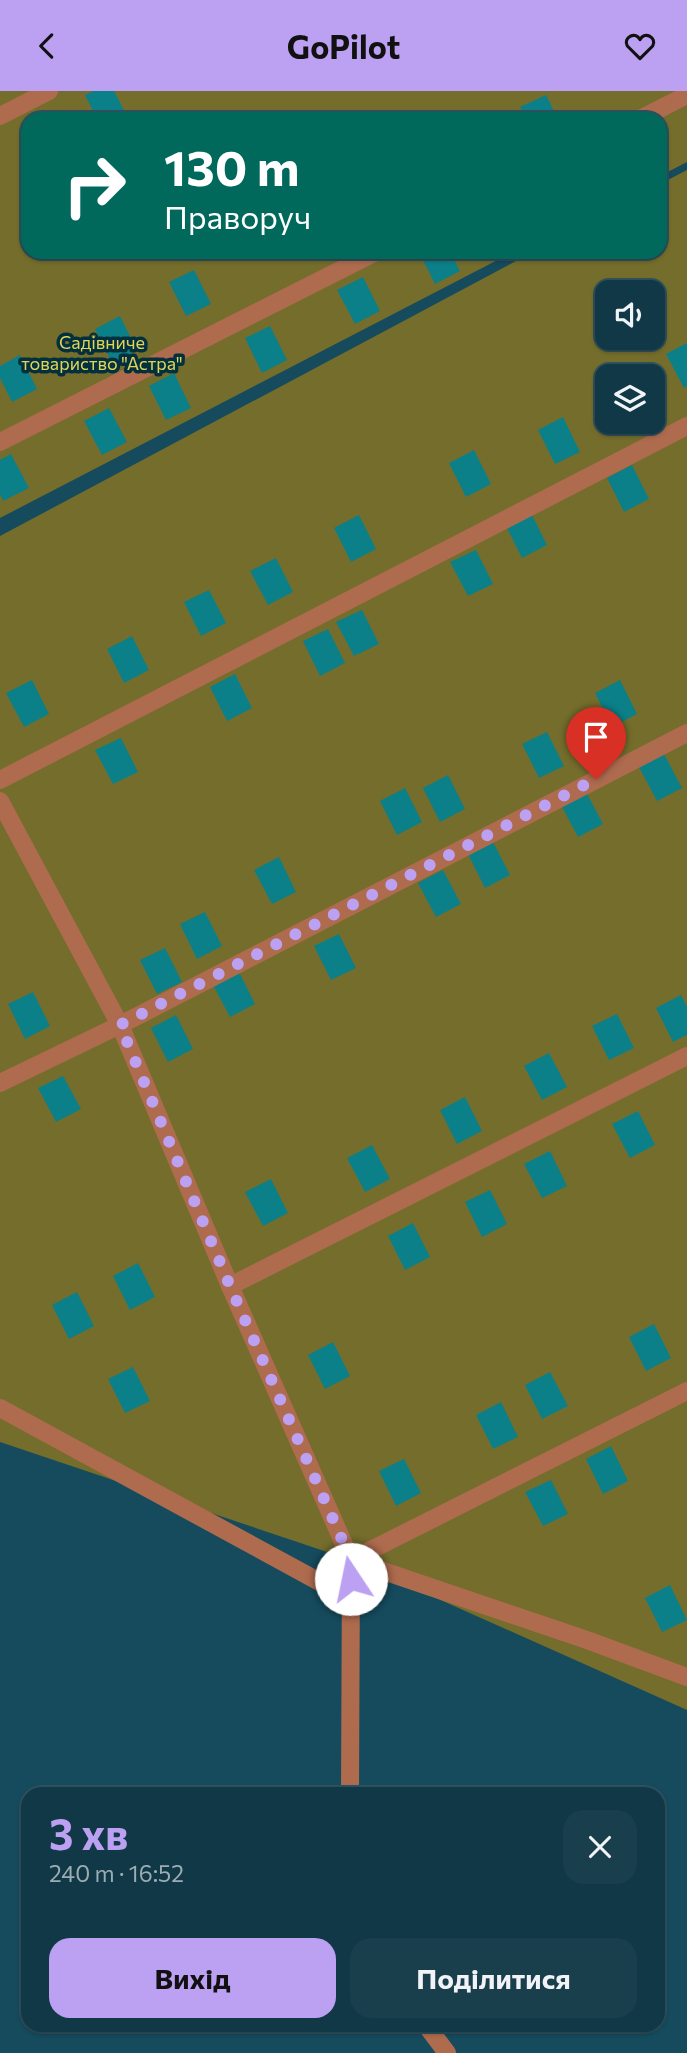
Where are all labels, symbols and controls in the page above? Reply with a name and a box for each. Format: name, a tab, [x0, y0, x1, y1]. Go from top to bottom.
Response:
text: GoPilot	[287, 26, 400, 66]
icon: back	[28, 27, 66, 65]
icon: heart	[621, 27, 659, 65]
text: 130 m	[164, 136, 299, 196]
icon: right	[49, 140, 140, 231]
text: Праворуч	[164, 196, 311, 236]
map controls	[595, 280, 665, 434]
button: sound	[595, 280, 665, 350]
park label: Садівниче товариство "Астра"	[21, 331, 183, 374]
button: layers	[595, 364, 665, 434]
pin	[566, 707, 626, 779]
icon: arrive	[577, 718, 615, 756]
position arrow	[314, 1542, 388, 1616]
text: 3 хв	[49, 1807, 128, 1859]
button: close	[563, 1810, 637, 1884]
text: 240 m · 16:52	[49, 1859, 184, 1887]
button: Вихід	[49, 1938, 336, 2018]
button: Поділитися	[350, 1938, 637, 2018]

